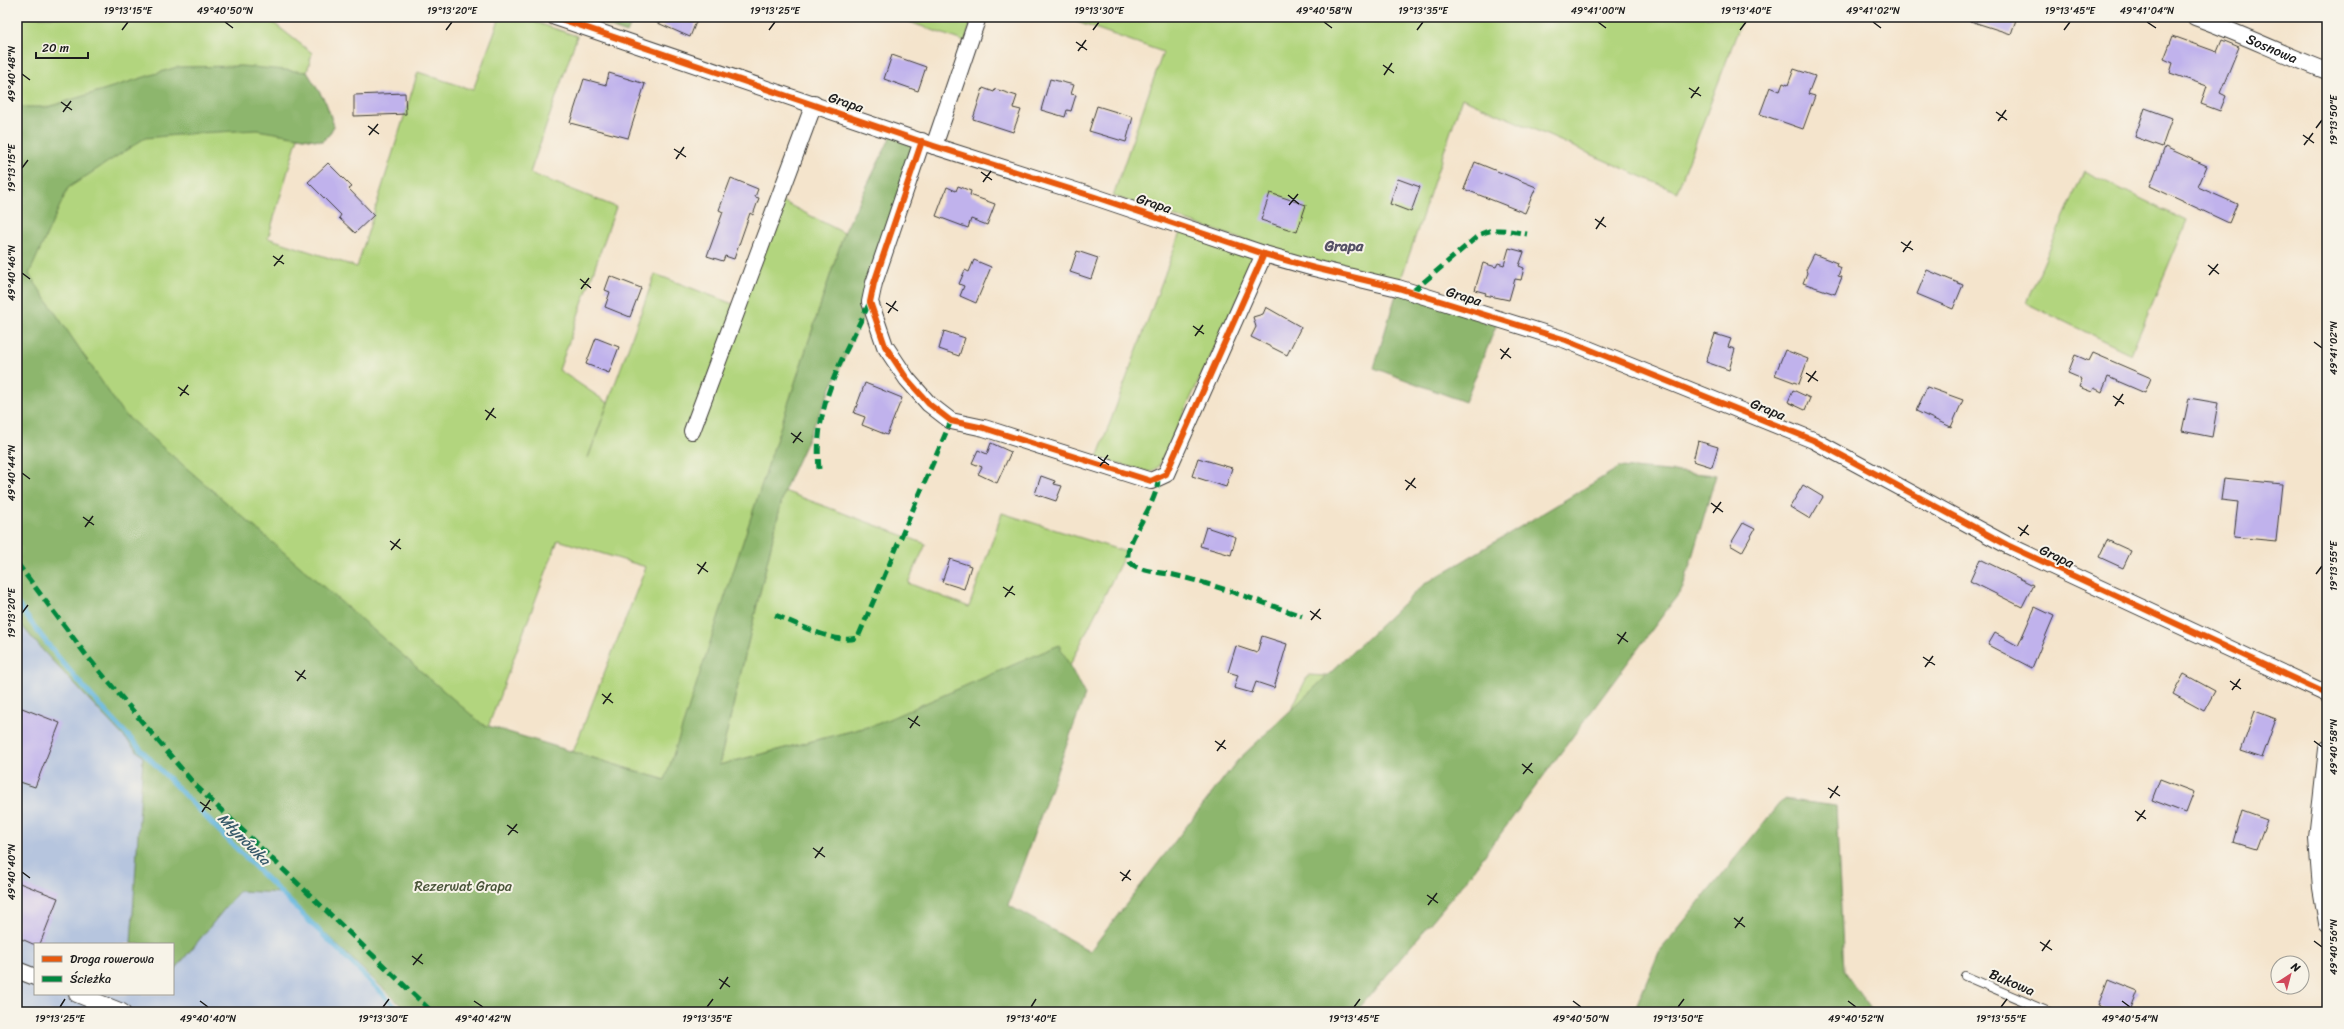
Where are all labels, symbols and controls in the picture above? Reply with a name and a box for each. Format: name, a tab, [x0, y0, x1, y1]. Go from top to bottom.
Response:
text: 19°13'15"E	[104, 2, 154, 20]
text: 49°40'50"N	[197, 2, 253, 20]
text: 19°13'20"E	[427, 2, 478, 20]
text: 19°13'25"E	[750, 2, 801, 20]
text: 19°13'30"E	[1074, 2, 1125, 20]
text: 49°40'58"N	[1296, 2, 1352, 20]
text: 19°13'35"E	[1398, 2, 1449, 20]
text: 49°41'00"N	[1571, 2, 1625, 20]
text: 19°13'40"E	[1721, 2, 1773, 20]
text: 49°41'02"N	[1846, 2, 1900, 20]
text: 19°13'45"E	[2045, 2, 2097, 20]
text: 49°41'04"N	[2120, 2, 2174, 20]
street label: Sosnowa	[2242, 27, 2301, 71]
scale bar	[36, 34, 88, 60]
text: 20 m	[42, 37, 69, 59]
text: 49°40'48"N	[3, 46, 21, 102]
street label: Grapa	[825, 85, 868, 120]
text: 19°13'50"E	[2325, 93, 2343, 145]
text: 19°13'15"E	[3, 142, 21, 192]
street label: Grapa	[1133, 186, 1176, 221]
district label: Grapa	[1324, 233, 1364, 259]
text: 49°40'46"N	[3, 245, 21, 301]
street label: Grapa	[1443, 279, 1486, 314]
text: 49°41'02"N	[2325, 321, 2343, 375]
street label: Grapa	[1746, 391, 1790, 428]
text: 49°40'44"N	[3, 445, 21, 501]
street label: Grapa	[2035, 538, 2079, 576]
text: 19°13'55"E	[2325, 539, 2343, 591]
text: 19°13'20"E	[3, 587, 21, 638]
text: 49°40'58"N	[2325, 719, 2343, 775]
water label: Młynówka	[211, 806, 278, 873]
text: 49°40'40"N	[3, 844, 21, 900]
park label: Rezerwat Grapa	[414, 874, 513, 899]
text: 49°40'56"N	[2325, 919, 2343, 975]
legend	[34, 943, 174, 995]
text: Droga rowerowa	[70, 948, 154, 970]
north arrow	[2270, 955, 2310, 995]
text: N	[2286, 957, 2305, 977]
street label: Bukowa	[1985, 962, 2039, 1003]
text: Ścieżka	[70, 968, 111, 990]
text: 19°13'25"E	[35, 1010, 86, 1028]
text: 49°40'40"N	[180, 1010, 236, 1028]
text: 19°13'30"E	[358, 1010, 409, 1028]
text: 49°40'42"N	[455, 1010, 511, 1028]
text: 19°13'35"E	[682, 1010, 733, 1028]
text: 19°13'40"E	[1006, 1010, 1058, 1028]
text: 19°13'45"E	[1329, 1010, 1381, 1028]
text: 49°40'50"N	[1553, 1010, 1609, 1028]
text: 19°13'50"E	[1653, 1010, 1705, 1028]
text: 49°40'52"N	[1828, 1010, 1884, 1028]
text: 19°13'55"E	[1976, 1010, 2028, 1028]
text: 49°40'54"N	[2102, 1010, 2158, 1028]

